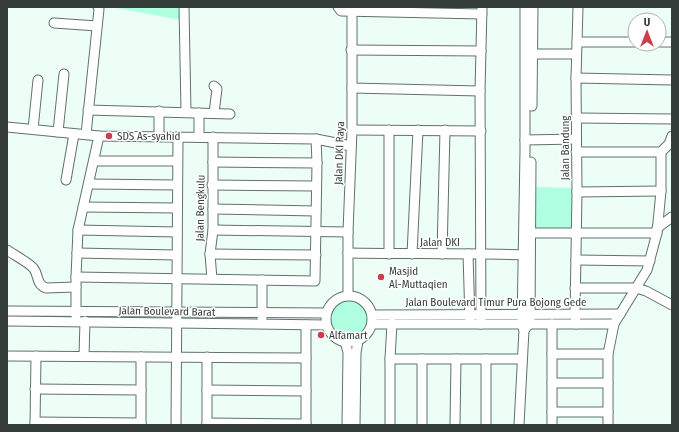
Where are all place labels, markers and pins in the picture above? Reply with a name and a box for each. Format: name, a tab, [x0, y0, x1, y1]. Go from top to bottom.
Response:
place label: SDS As-syahid	[117, 130, 180, 143]
marker: SDS As-syahid	[104, 131, 114, 141]
place label: Masjid Al-Muttaqien	[389, 265, 448, 291]
marker: Masjid Al-Muttaqien	[376, 272, 386, 282]
place label: Alfamart	[329, 329, 368, 342]
marker: Alfamart	[316, 330, 326, 340]

